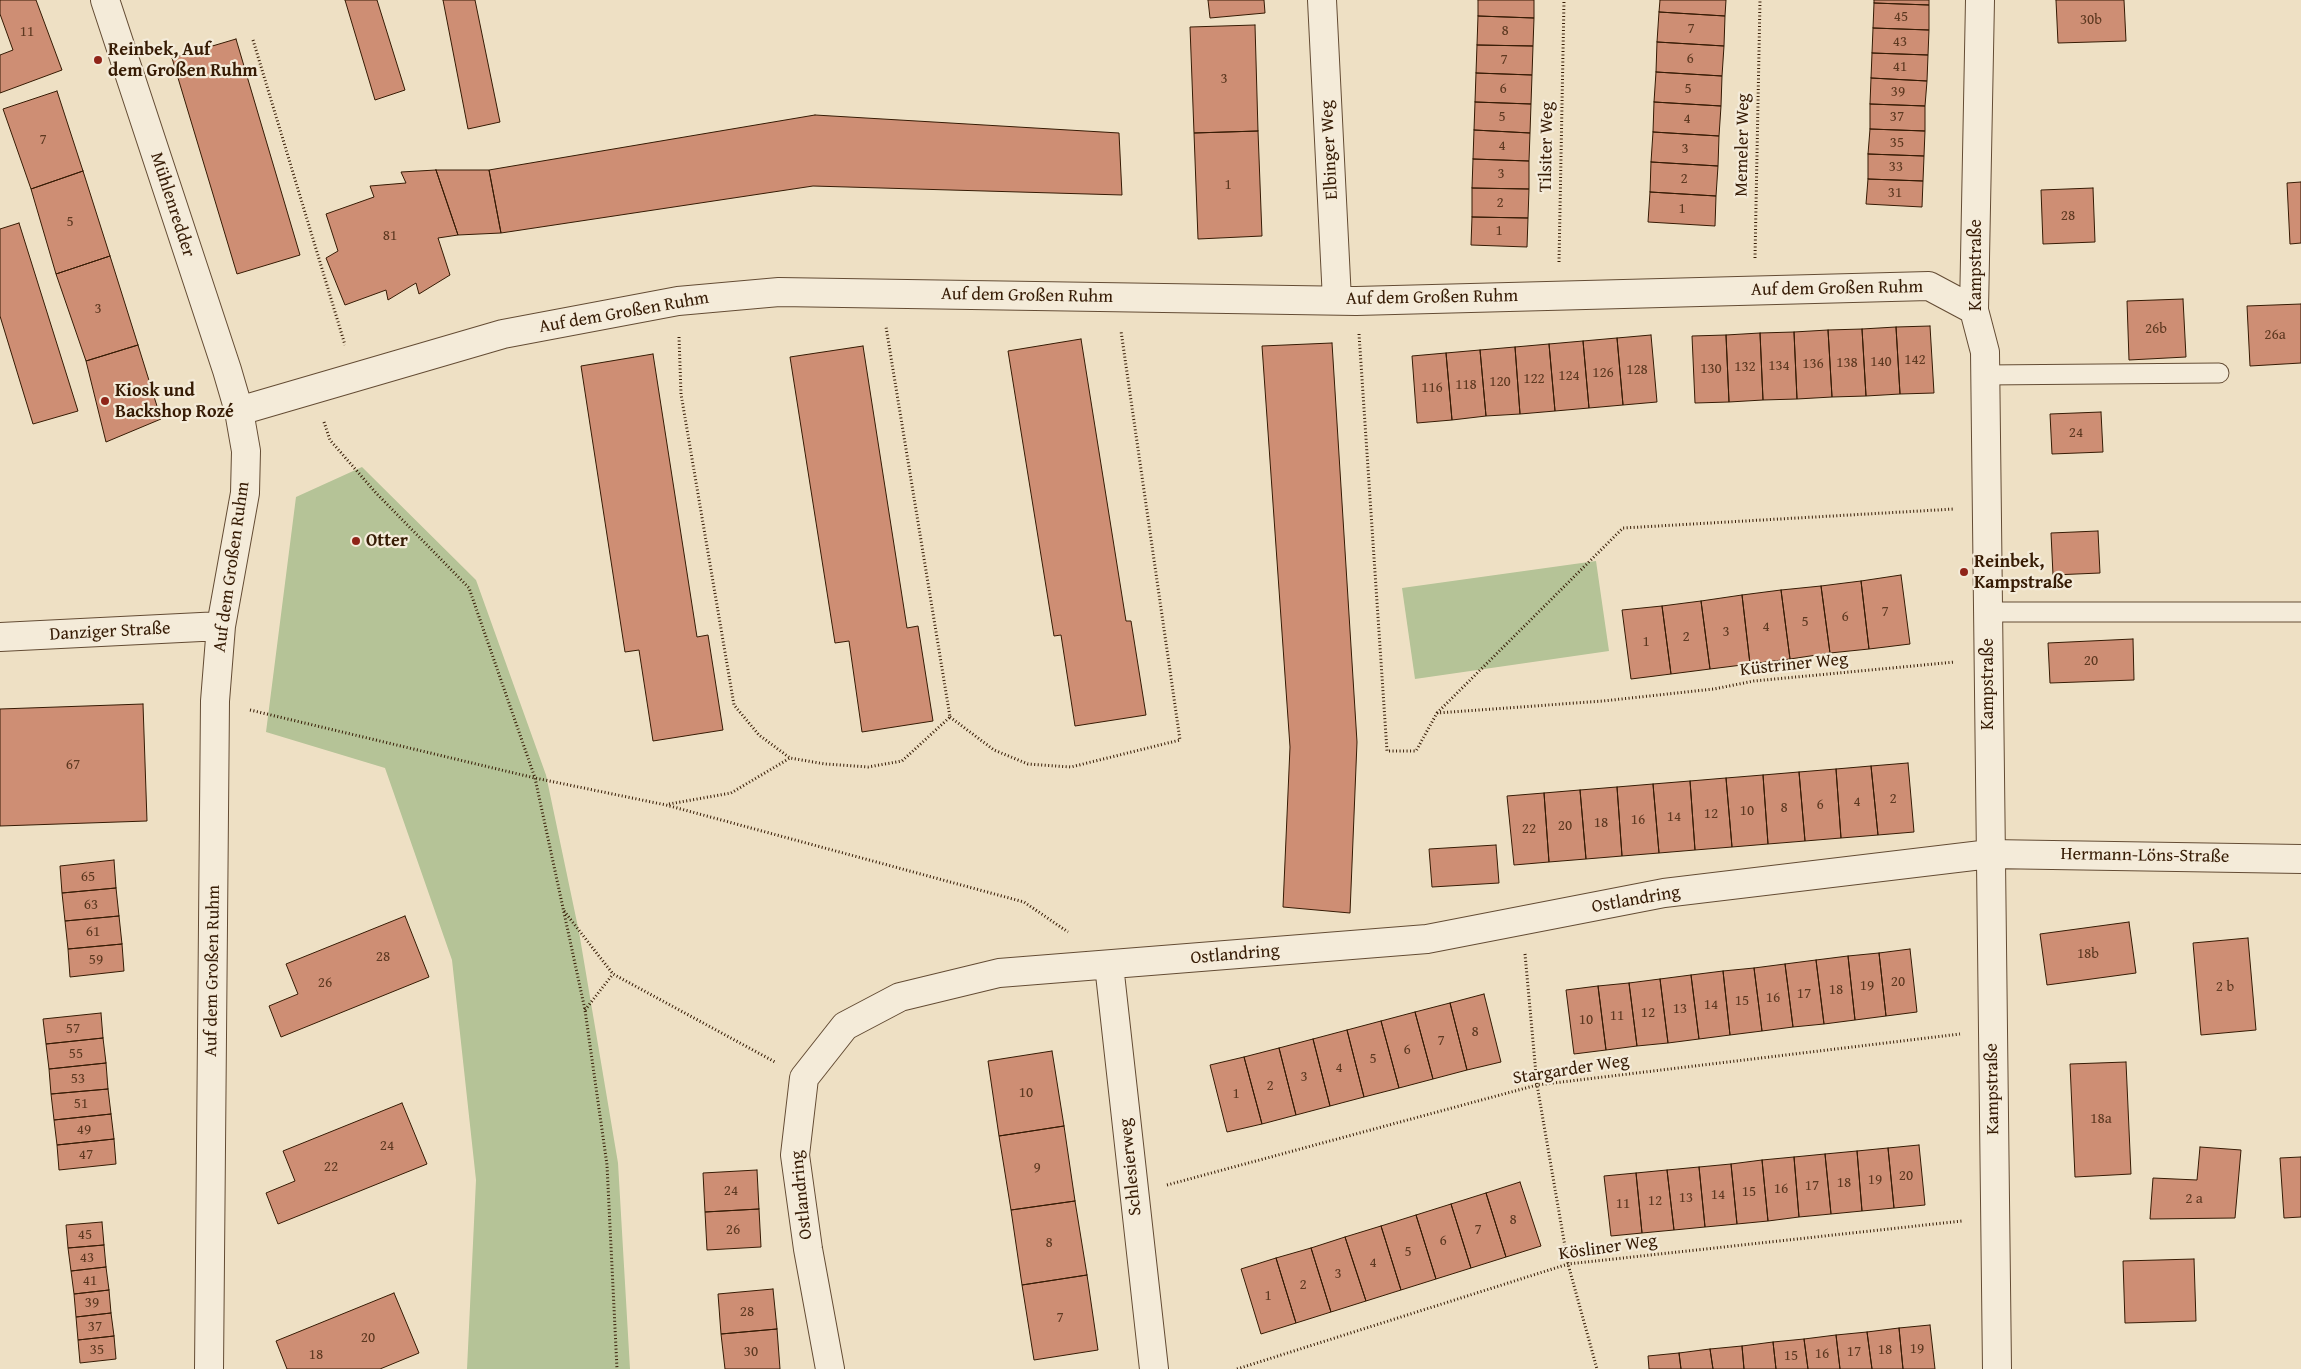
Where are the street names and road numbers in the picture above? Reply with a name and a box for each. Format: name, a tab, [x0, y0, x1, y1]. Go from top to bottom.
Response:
street label: Memeler Weg	[1731, 93, 1755, 197]
street label: Elbinger Weg	[1317, 100, 1343, 200]
street label: Tilsiter Weg	[1535, 102, 1559, 192]
street label: Mühlenredder	[145, 150, 199, 260]
street label: Kampstraße	[1965, 219, 1987, 311]
street label: Auf dem Großen Ruhm	[1751, 277, 1923, 301]
street label: Auf dem Großen Ruhm	[941, 284, 1113, 308]
street label: Auf dem Großen Ruhm	[1346, 286, 1518, 310]
street label: Auf dem Großen Ruhm	[537, 287, 711, 339]
street label: Auf dem Großen Ruhm	[209, 480, 255, 654]
street label: Danziger Straße	[49, 618, 171, 646]
street label: Kampstraße	[1977, 638, 1999, 730]
street label: Küstriner Weg	[1739, 649, 1849, 681]
street label: Hermann-Löns-Straße	[2060, 844, 2230, 868]
street label: Ostlandring	[1590, 882, 1682, 918]
street label: Auf dem Großen Ruhm	[201, 885, 225, 1057]
street label: Ostlandring	[1190, 940, 1280, 970]
street label: Kampstraße	[1981, 1043, 2005, 1135]
street label: Stargarder Weg	[1511, 1050, 1631, 1090]
street label: Schlesierweg	[1115, 1117, 1147, 1217]
street label: Ostlandring	[787, 1149, 817, 1241]
street label: Kösliner Weg	[1557, 1230, 1659, 1266]

